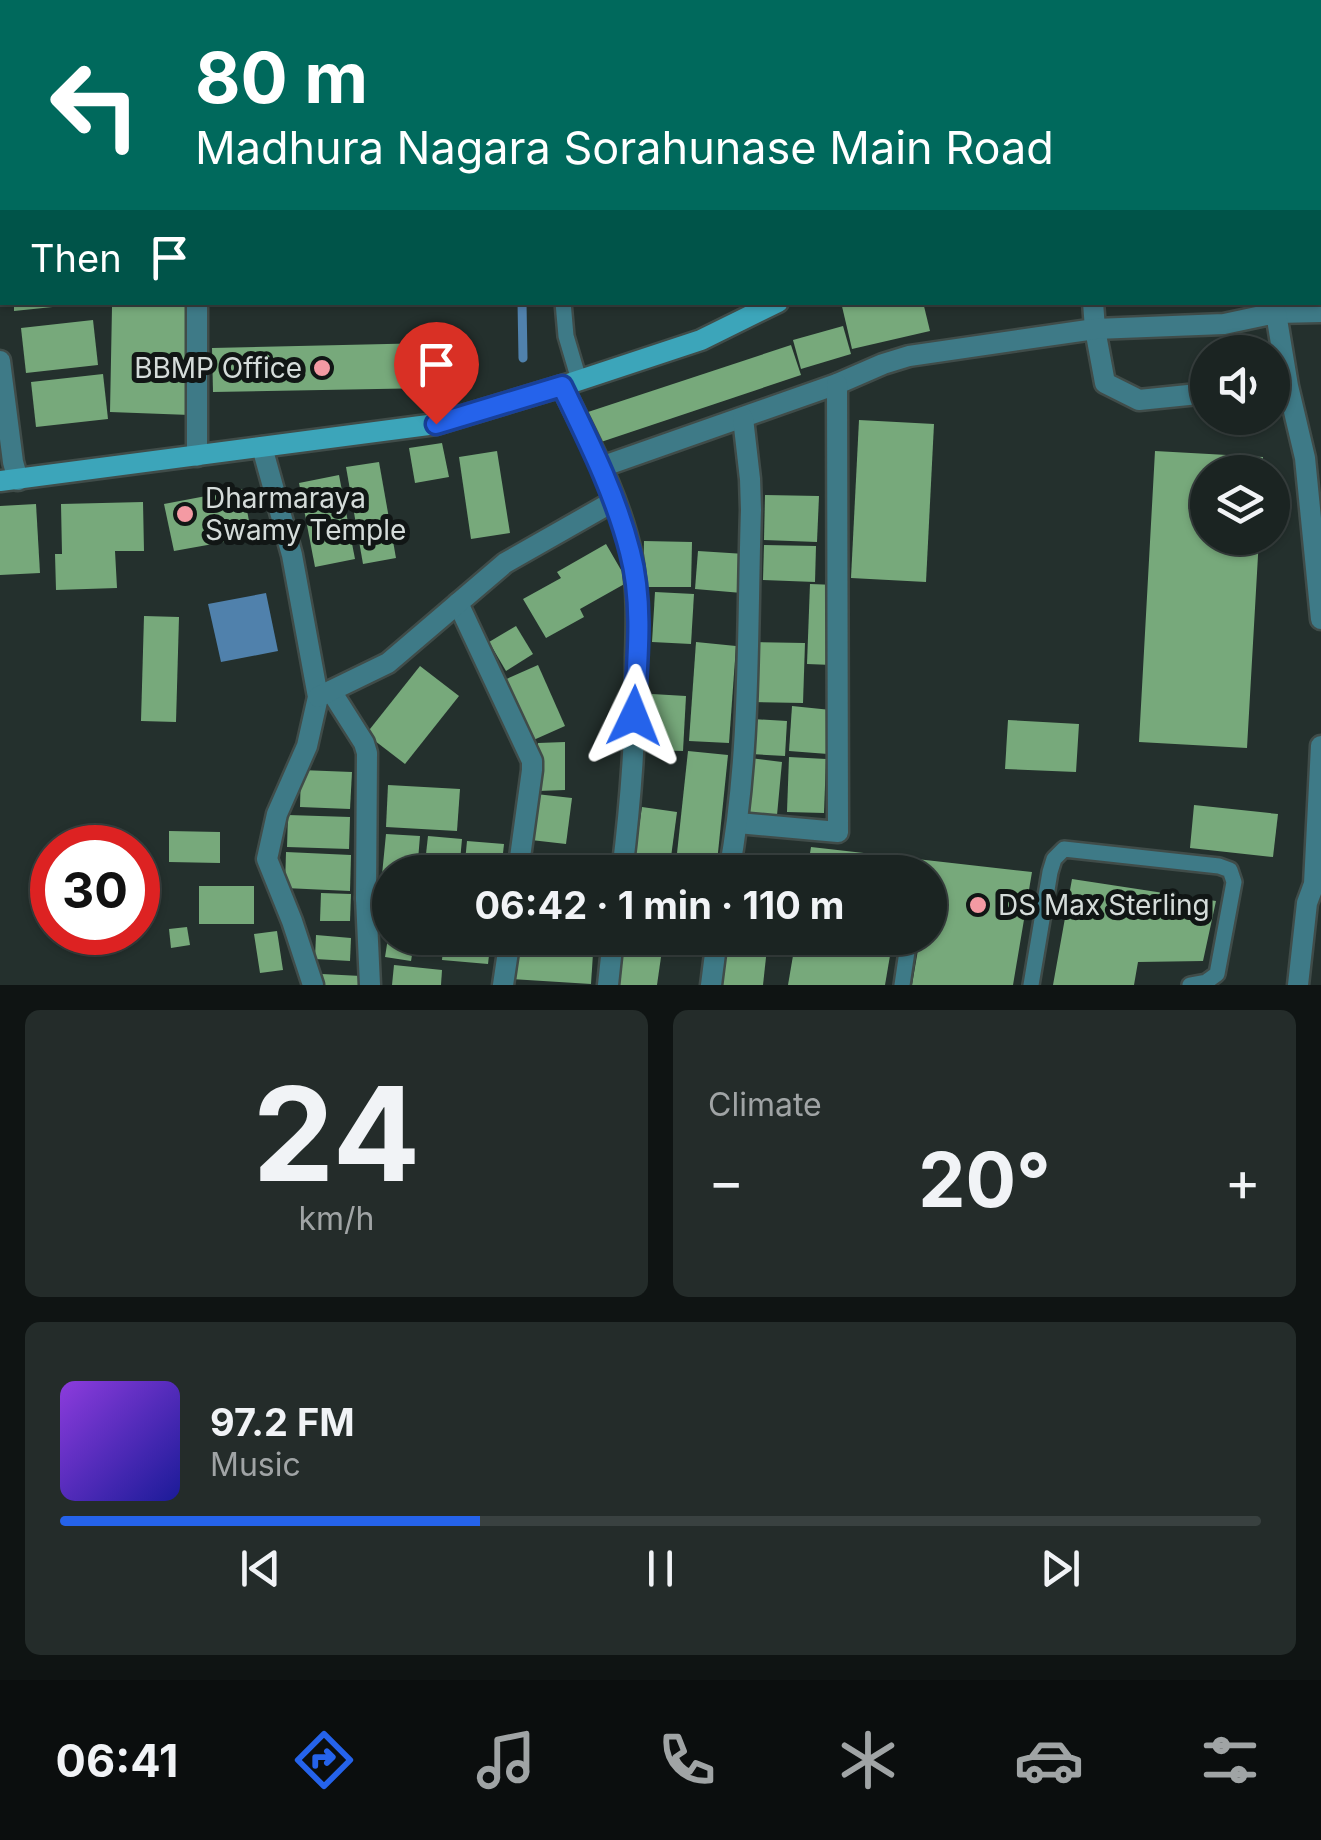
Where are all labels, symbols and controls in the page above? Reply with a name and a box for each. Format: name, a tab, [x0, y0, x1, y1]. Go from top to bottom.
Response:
text: 80 m	[195, 35, 368, 120]
icon: left	[30, 40, 160, 170]
text: Madhura Nagara Sorahunase Main Road	[195, 120, 1054, 175]
icon: arrive	[142, 230, 197, 285]
text: Then	[30, 235, 122, 281]
pin	[394, 322, 479, 425]
map controls	[1190, 335, 1290, 555]
button: sound	[1190, 335, 1290, 435]
icon: arrive	[409, 337, 464, 392]
place label: BBMP Office	[134, 351, 302, 385]
marker: BBMP Office	[311, 357, 333, 379]
button: layers	[1190, 455, 1290, 555]
place label: Dharmaraya Swamy Temple	[205, 481, 406, 547]
marker: Dharmaraya Swamy Temple	[174, 503, 196, 525]
position arrow	[582, 664, 686, 768]
speed limit sign: 30	[30, 825, 160, 955]
text: 06:42 · 1 min · 110 m	[474, 882, 845, 928]
place label: DS Max Sterling	[998, 888, 1210, 922]
marker: DS Max Sterling	[967, 894, 989, 916]
text: 24	[253, 1055, 420, 1212]
text: Climate	[708, 1085, 822, 1124]
text: 20°	[918, 1134, 1051, 1225]
text: −	[708, 1148, 744, 1214]
text: +	[1225, 1148, 1261, 1214]
text: km/h	[298, 1199, 375, 1238]
text: 97.2 FM	[210, 1399, 355, 1445]
text: Music	[210, 1445, 301, 1484]
icon: previous	[233, 1541, 288, 1596]
icon: pause	[633, 1541, 688, 1596]
icon: next	[1033, 1541, 1088, 1596]
icon: directions	[289, 1725, 359, 1795]
icon: music	[471, 1725, 541, 1795]
icon: phone	[652, 1725, 722, 1795]
icon: climate	[833, 1725, 903, 1795]
icon: car	[1014, 1725, 1084, 1795]
icon: filters	[1195, 1725, 1265, 1795]
text: 06:41	[56, 1733, 178, 1788]

